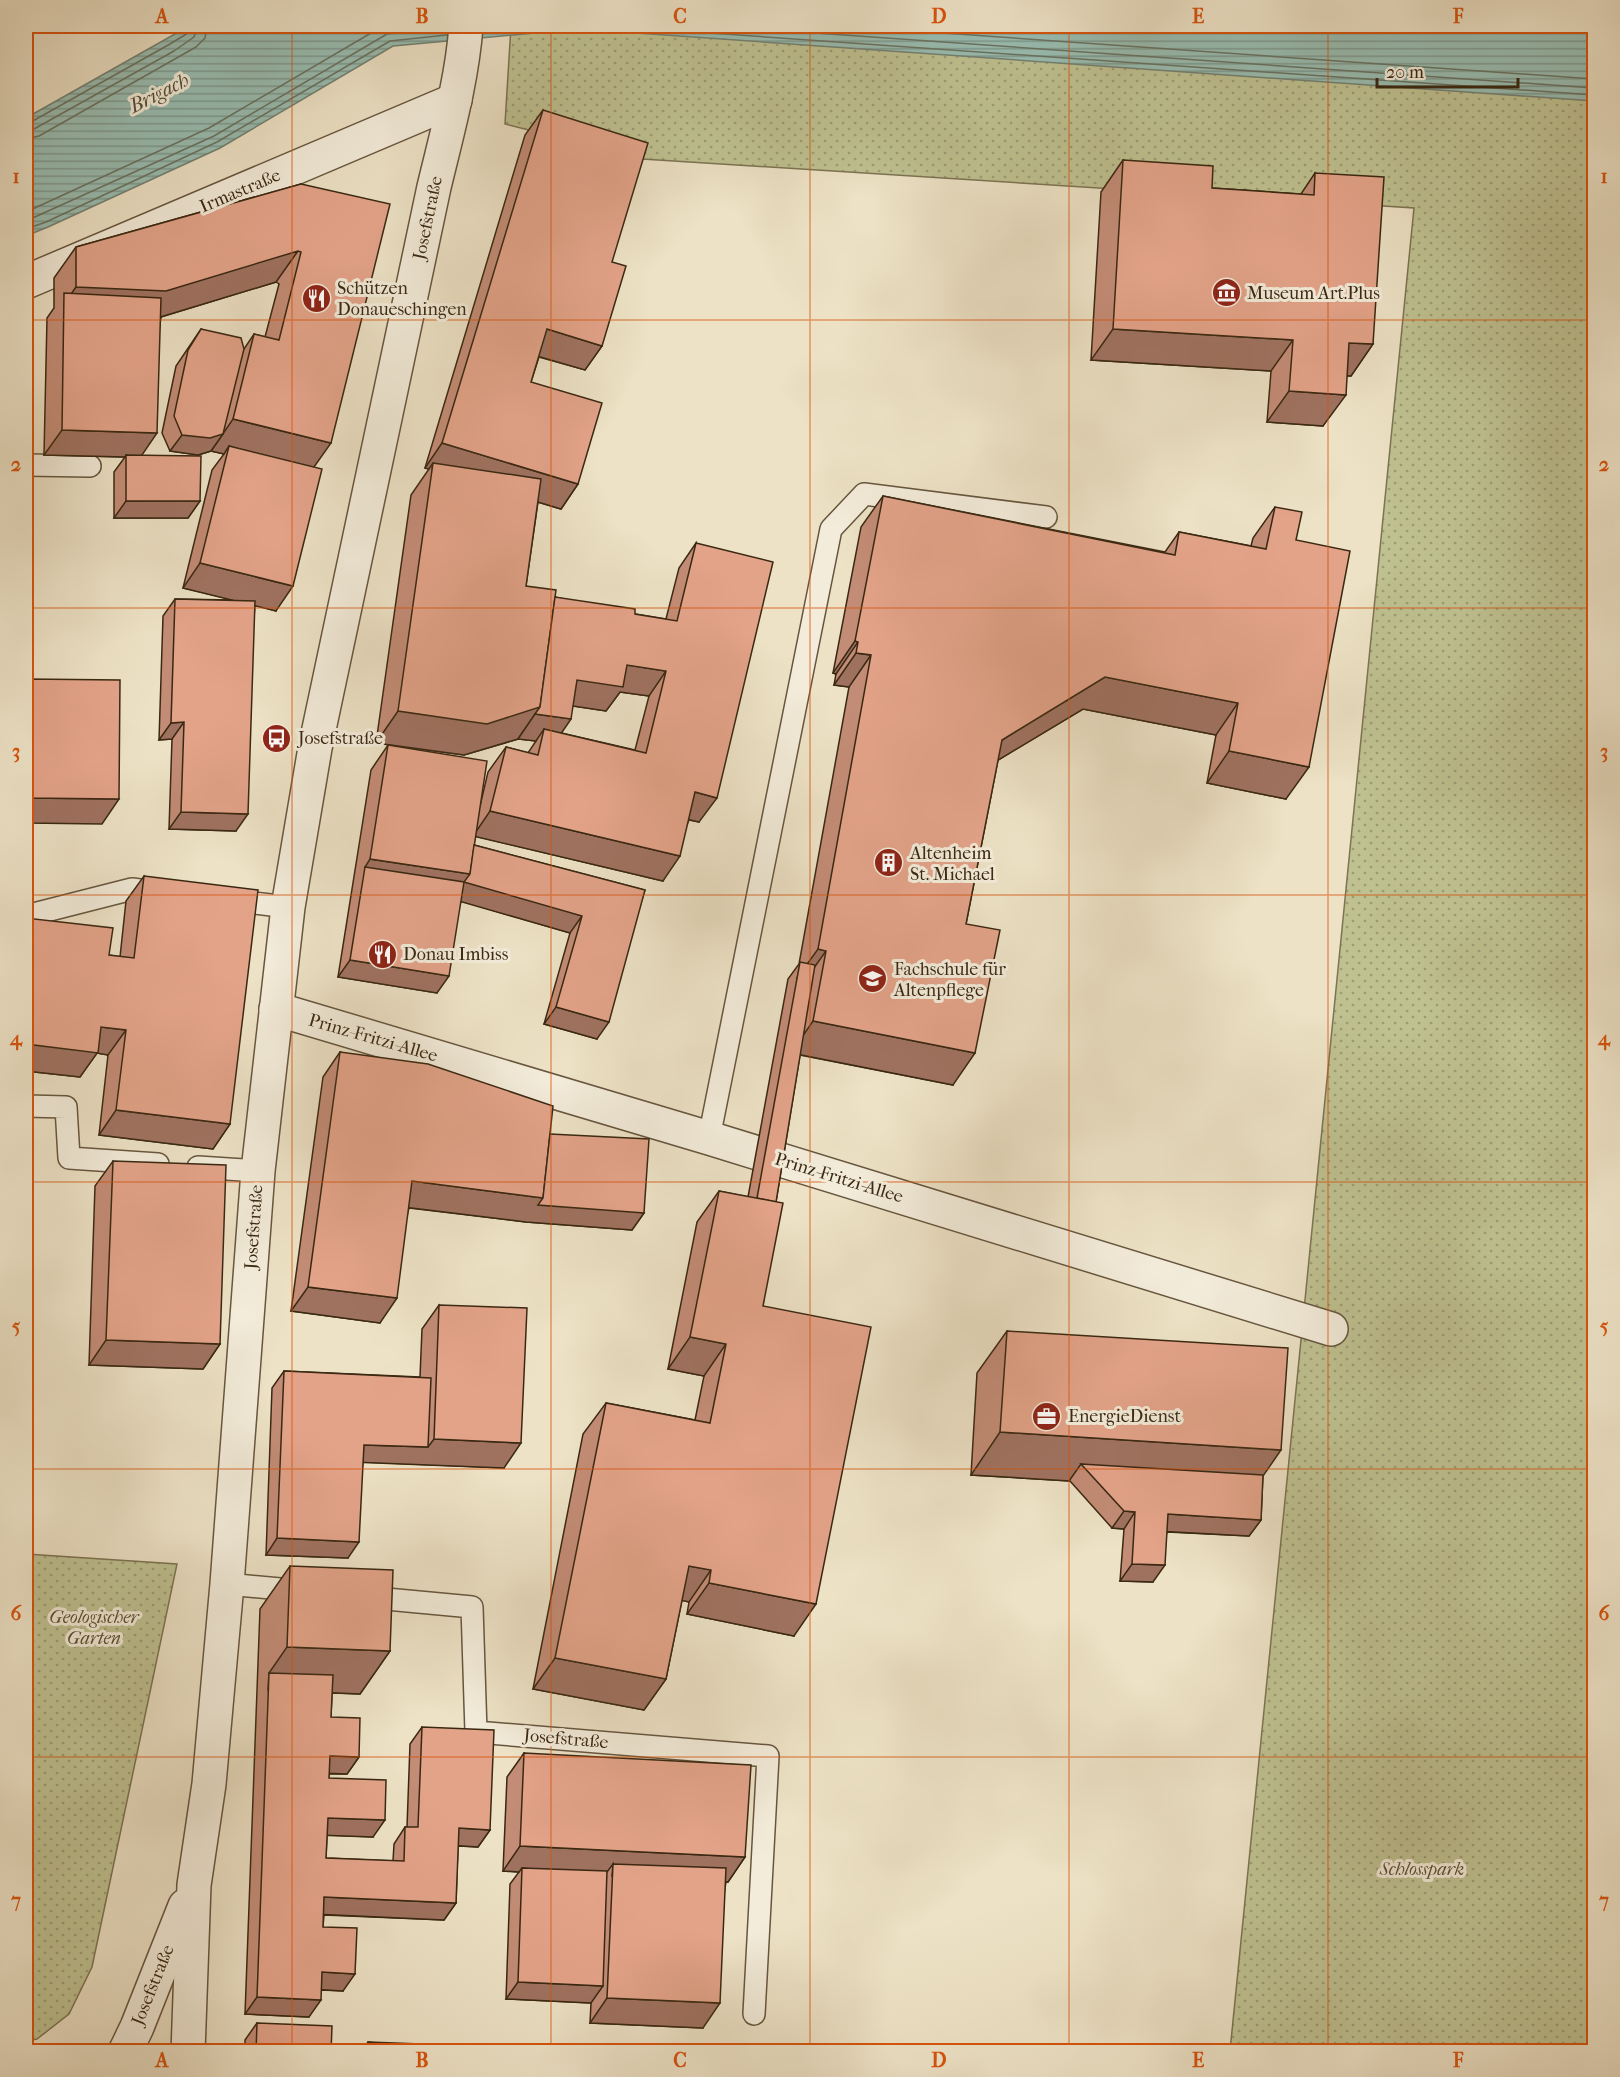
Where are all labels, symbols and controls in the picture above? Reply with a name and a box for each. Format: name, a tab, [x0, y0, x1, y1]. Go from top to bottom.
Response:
text: A	[154, 5, 170, 28]
text: B	[415, 5, 429, 28]
text: C	[673, 5, 687, 28]
text: D	[931, 5, 947, 28]
text: E	[1192, 5, 1204, 28]
text: F	[1452, 5, 1464, 28]
scale bar	[1377, 51, 1518, 89]
text: 20 m	[1386, 62, 1424, 83]
water label: Brigach	[124, 68, 193, 118]
text: 1	[12, 165, 20, 188]
street label: Irmastraße	[196, 165, 284, 217]
text: 1	[1600, 165, 1608, 188]
street label: Josefstraße	[408, 174, 447, 264]
museum icon: Museum Art.Plus	[1210, 277, 1242, 309]
place label: Schützen Donaueschingen	[337, 278, 467, 320]
restaurant icon: Schützen Donaueschingen	[300, 282, 332, 314]
place label: Museum Art.Plus	[1247, 283, 1380, 304]
text: 2	[11, 453, 21, 476]
text: 2	[1599, 453, 1609, 476]
bus stop icon: Josefstraße	[261, 722, 293, 754]
place label: Josefstraße	[296, 728, 383, 749]
text: 3	[12, 740, 20, 763]
text: 3	[1600, 740, 1608, 763]
place label: Altenheim St. Michael	[909, 843, 995, 885]
building icon: Altenheim St. Michael	[873, 847, 905, 879]
restaurant icon: Donau Imbiss	[366, 938, 398, 970]
place label: Donau Imbiss	[403, 944, 509, 965]
place label: Fachschule für Altenpflege	[893, 959, 1006, 1001]
school or university icon: Fachschule für Altenpflege	[857, 963, 889, 995]
street label: Prinz-Fritzi-Allee	[306, 1010, 440, 1066]
text: 4	[9, 1027, 23, 1051]
text: 4	[1597, 1027, 1611, 1051]
street label: Prinz-Fritzi-Allee	[772, 1149, 906, 1208]
street label: Josefstraße	[240, 1184, 267, 1272]
text: 5	[12, 1315, 21, 1338]
text: 5	[1600, 1315, 1609, 1338]
office icon: EnergieDienst	[1031, 1400, 1063, 1432]
place label: EnergieDienst	[1068, 1406, 1181, 1427]
text: 6	[11, 1602, 23, 1625]
text: 6	[1599, 1602, 1611, 1625]
park label: Geologischer Garten	[49, 1607, 141, 1649]
street label: Josefstraße	[521, 1725, 609, 1753]
park label: Schlosspark	[1379, 1859, 1464, 1880]
text: 7	[10, 1889, 21, 1912]
text: 7	[1598, 1889, 1609, 1912]
street label: Josefstraße	[127, 1942, 179, 2030]
text: A	[154, 2049, 170, 2072]
text: B	[415, 2049, 429, 2072]
text: C	[673, 2049, 687, 2072]
text: D	[931, 2049, 947, 2072]
text: E	[1192, 2049, 1204, 2072]
text: F	[1452, 2049, 1464, 2072]

